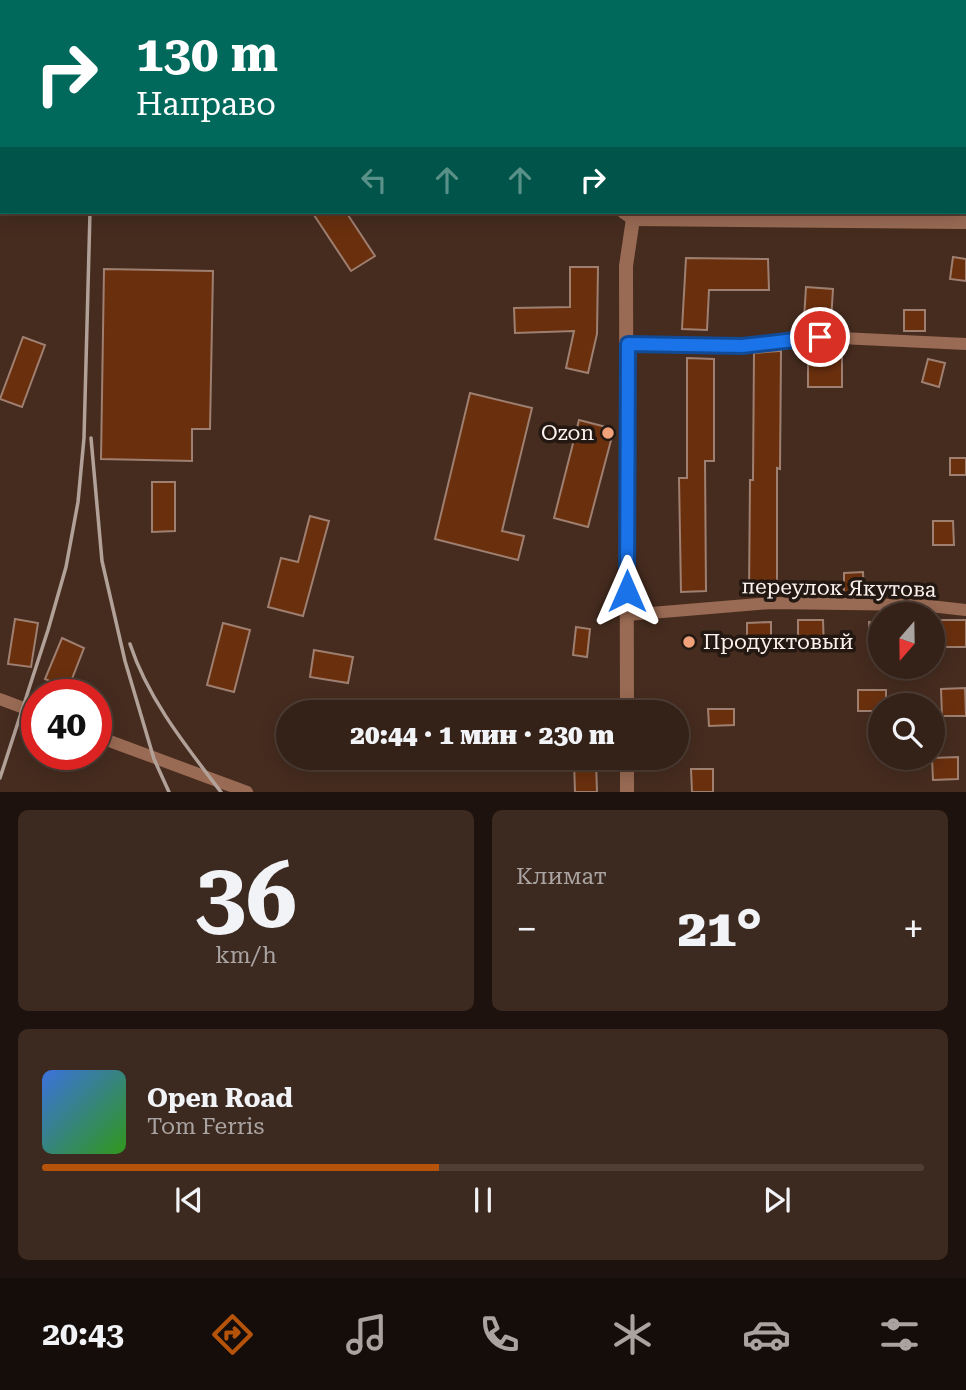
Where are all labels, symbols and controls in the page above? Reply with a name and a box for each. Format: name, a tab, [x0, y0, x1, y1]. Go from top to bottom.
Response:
text: 130 m	[136, 26, 278, 83]
icon: right	[21, 28, 112, 119]
text: Направо	[136, 85, 276, 123]
icon: left	[355, 161, 393, 199]
icon: ahead	[428, 161, 466, 199]
icon: ahead	[501, 161, 539, 199]
icon: right	[574, 161, 612, 199]
pin	[790, 307, 850, 367]
icon: arrive	[801, 318, 839, 356]
place label: Ozon	[541, 421, 594, 445]
marker: Ozon	[600, 425, 616, 441]
position arrow	[590, 554, 664, 628]
street label: переулок Якутова	[741, 574, 937, 602]
north arrow	[868, 602, 945, 679]
map controls	[868, 602, 945, 770]
place label: Продуктовый	[703, 630, 853, 654]
marker: Продуктовый	[681, 634, 697, 650]
speed limit sign: 40	[21, 679, 112, 770]
button: search	[868, 693, 945, 770]
text: 20:44 · 1 мин · 230 m	[350, 720, 615, 750]
text: 36	[195, 843, 297, 949]
text: Климат	[516, 863, 607, 890]
text: 21°	[678, 898, 762, 959]
text: −	[516, 907, 537, 951]
text: +	[903, 907, 924, 951]
text: km/h	[215, 942, 277, 969]
text: Open Road	[147, 1083, 293, 1113]
text: Tom Ferris	[147, 1113, 264, 1140]
icon: previous	[170, 1181, 208, 1219]
icon: pause	[464, 1181, 502, 1219]
icon: next	[758, 1181, 796, 1219]
icon: directions	[208, 1310, 257, 1359]
icon: music	[342, 1310, 391, 1359]
icon: phone	[475, 1310, 524, 1359]
icon: climate	[608, 1310, 657, 1359]
icon: car	[742, 1310, 791, 1359]
icon: filters	[875, 1310, 924, 1359]
text: 20:43	[42, 1315, 124, 1353]

